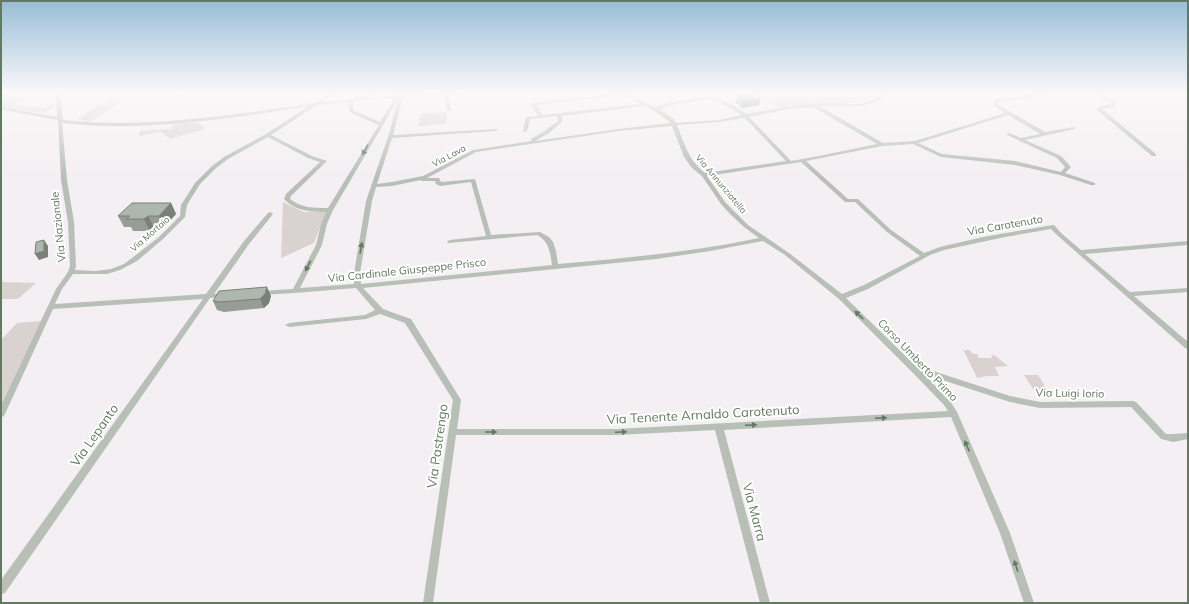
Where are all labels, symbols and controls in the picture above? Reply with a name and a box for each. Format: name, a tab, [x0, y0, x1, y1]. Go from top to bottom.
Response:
street label: Via Lava	[430, 142, 467, 169]
one-way arrow	[362, 144, 369, 156]
street label: Via Annunziatella	[693, 152, 749, 215]
street label: Via Nazionale	[47, 191, 69, 263]
street label: Via Carotenuto	[966, 211, 1044, 239]
street label: Via Mortaio	[128, 214, 172, 254]
one-way arrow	[358, 242, 364, 254]
street label: Via Cardinale Giuspeppe Prisco	[327, 255, 487, 285]
one-way arrow	[305, 260, 311, 272]
one-way arrow	[854, 310, 864, 320]
street label: Corso Umberto Primo	[875, 316, 961, 404]
street label: Via Luigi Iorio	[1036, 385, 1104, 401]
street label: Via Lepanto	[67, 401, 121, 469]
street label: Via Tenente Arnaldo Carotenuto	[606, 401, 800, 427]
street label: Via Pastrengo	[423, 403, 451, 489]
one-way arrow	[875, 415, 887, 422]
one-way arrow	[745, 422, 758, 428]
one-way arrow	[615, 428, 627, 435]
one-way arrow	[485, 429, 498, 435]
one-way arrow	[964, 440, 970, 452]
street label: Via Marra	[740, 481, 770, 543]
one-way arrow	[1013, 560, 1019, 572]

